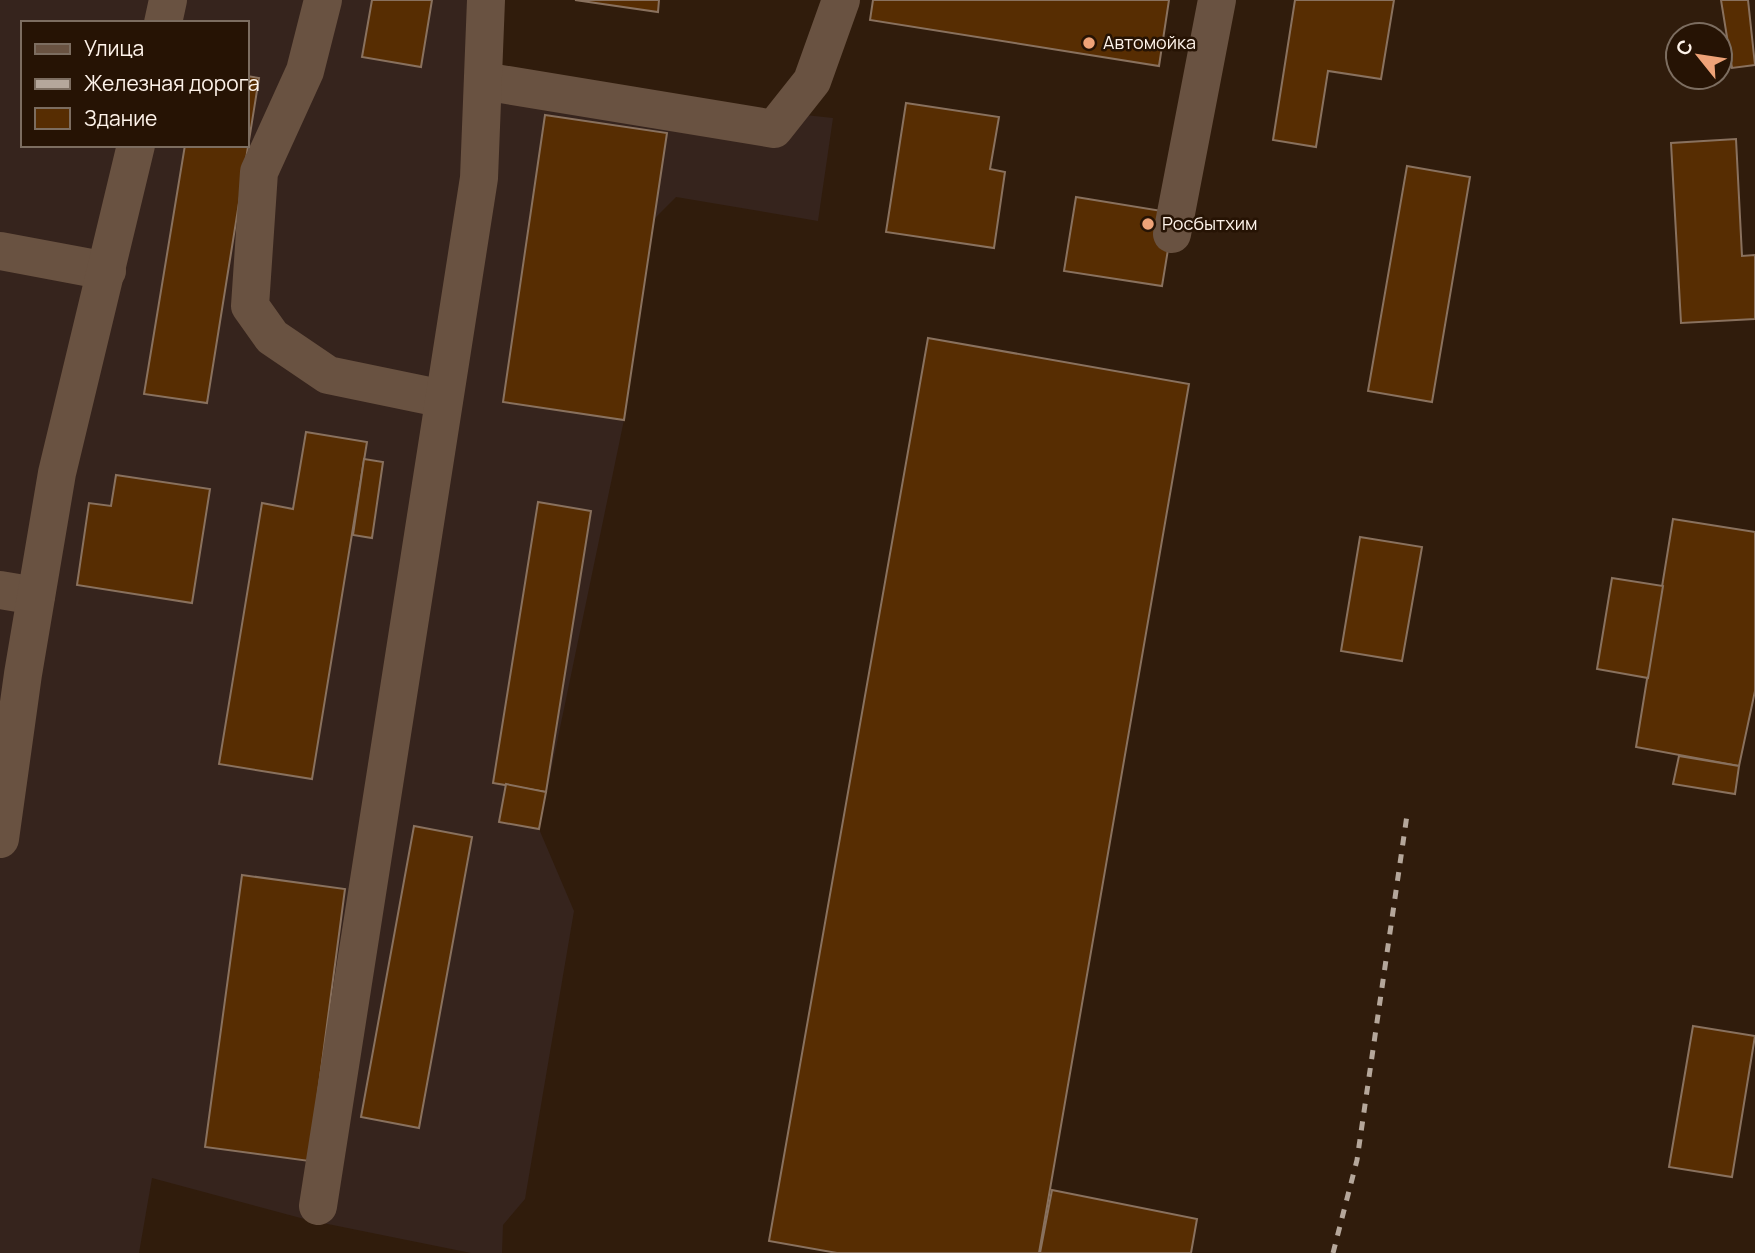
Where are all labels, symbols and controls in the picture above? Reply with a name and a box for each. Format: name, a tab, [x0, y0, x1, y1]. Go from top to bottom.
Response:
legend	[21, 21, 248, 147]
north arrow	[1664, 21, 1734, 91]
place label: Автомойка	[1103, 30, 1196, 54]
text: Улица	[84, 34, 144, 62]
marker: Автомойка	[1081, 35, 1097, 51]
text: С	[1670, 35, 1699, 60]
text: Железная дорога	[84, 69, 260, 97]
text: Здание	[84, 104, 157, 132]
place label: Росбытхим	[1162, 211, 1257, 235]
marker: Росбытхим	[1140, 216, 1156, 232]

